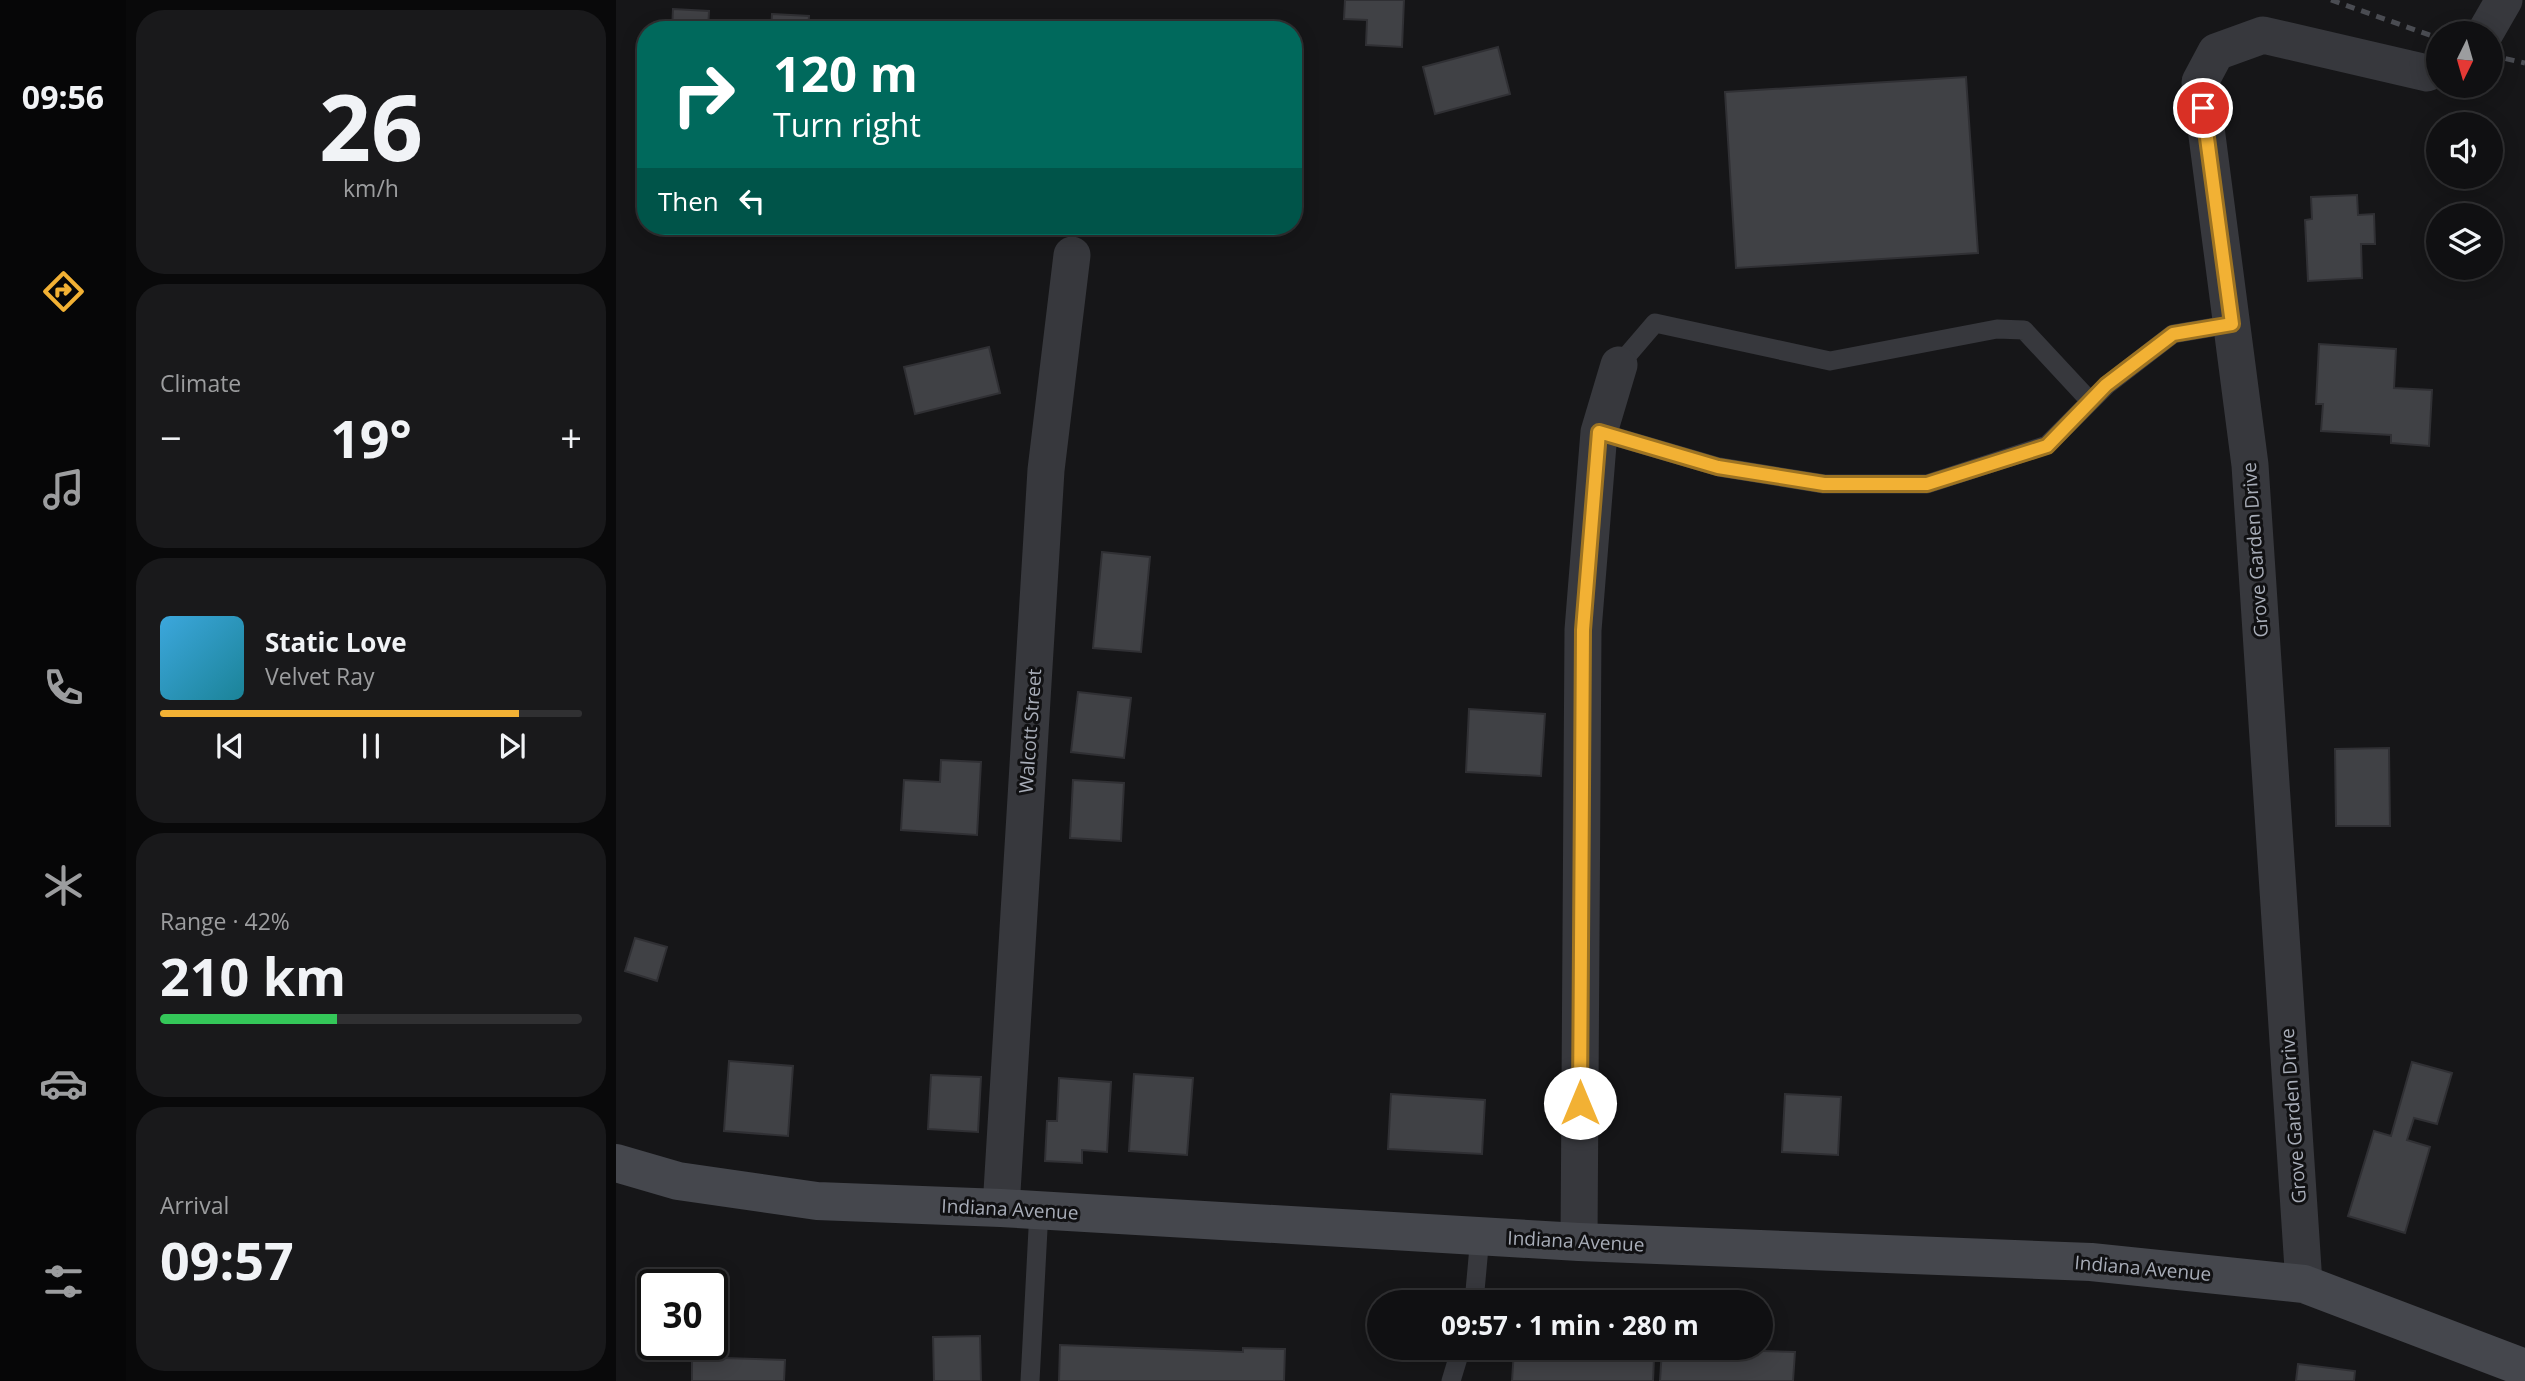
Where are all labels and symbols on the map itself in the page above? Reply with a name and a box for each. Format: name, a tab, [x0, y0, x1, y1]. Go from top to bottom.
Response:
north arrow	[2426, 21, 2502, 98]
pin	[2173, 78, 2233, 138]
street label: Grove Garden Drive	[2236, 461, 2274, 639]
street label: Walcott Street	[1013, 668, 1047, 794]
street label: Grove Garden Drive	[2274, 1027, 2312, 1205]
position arrow	[1543, 1066, 1617, 1140]
street label: Indiana Avenue	[941, 1192, 1079, 1226]
street label: Indiana Avenue	[1507, 1224, 1645, 1258]
street label: Indiana Avenue	[2074, 1249, 2212, 1287]
speed limit sign: 30	[637, 1269, 728, 1360]

